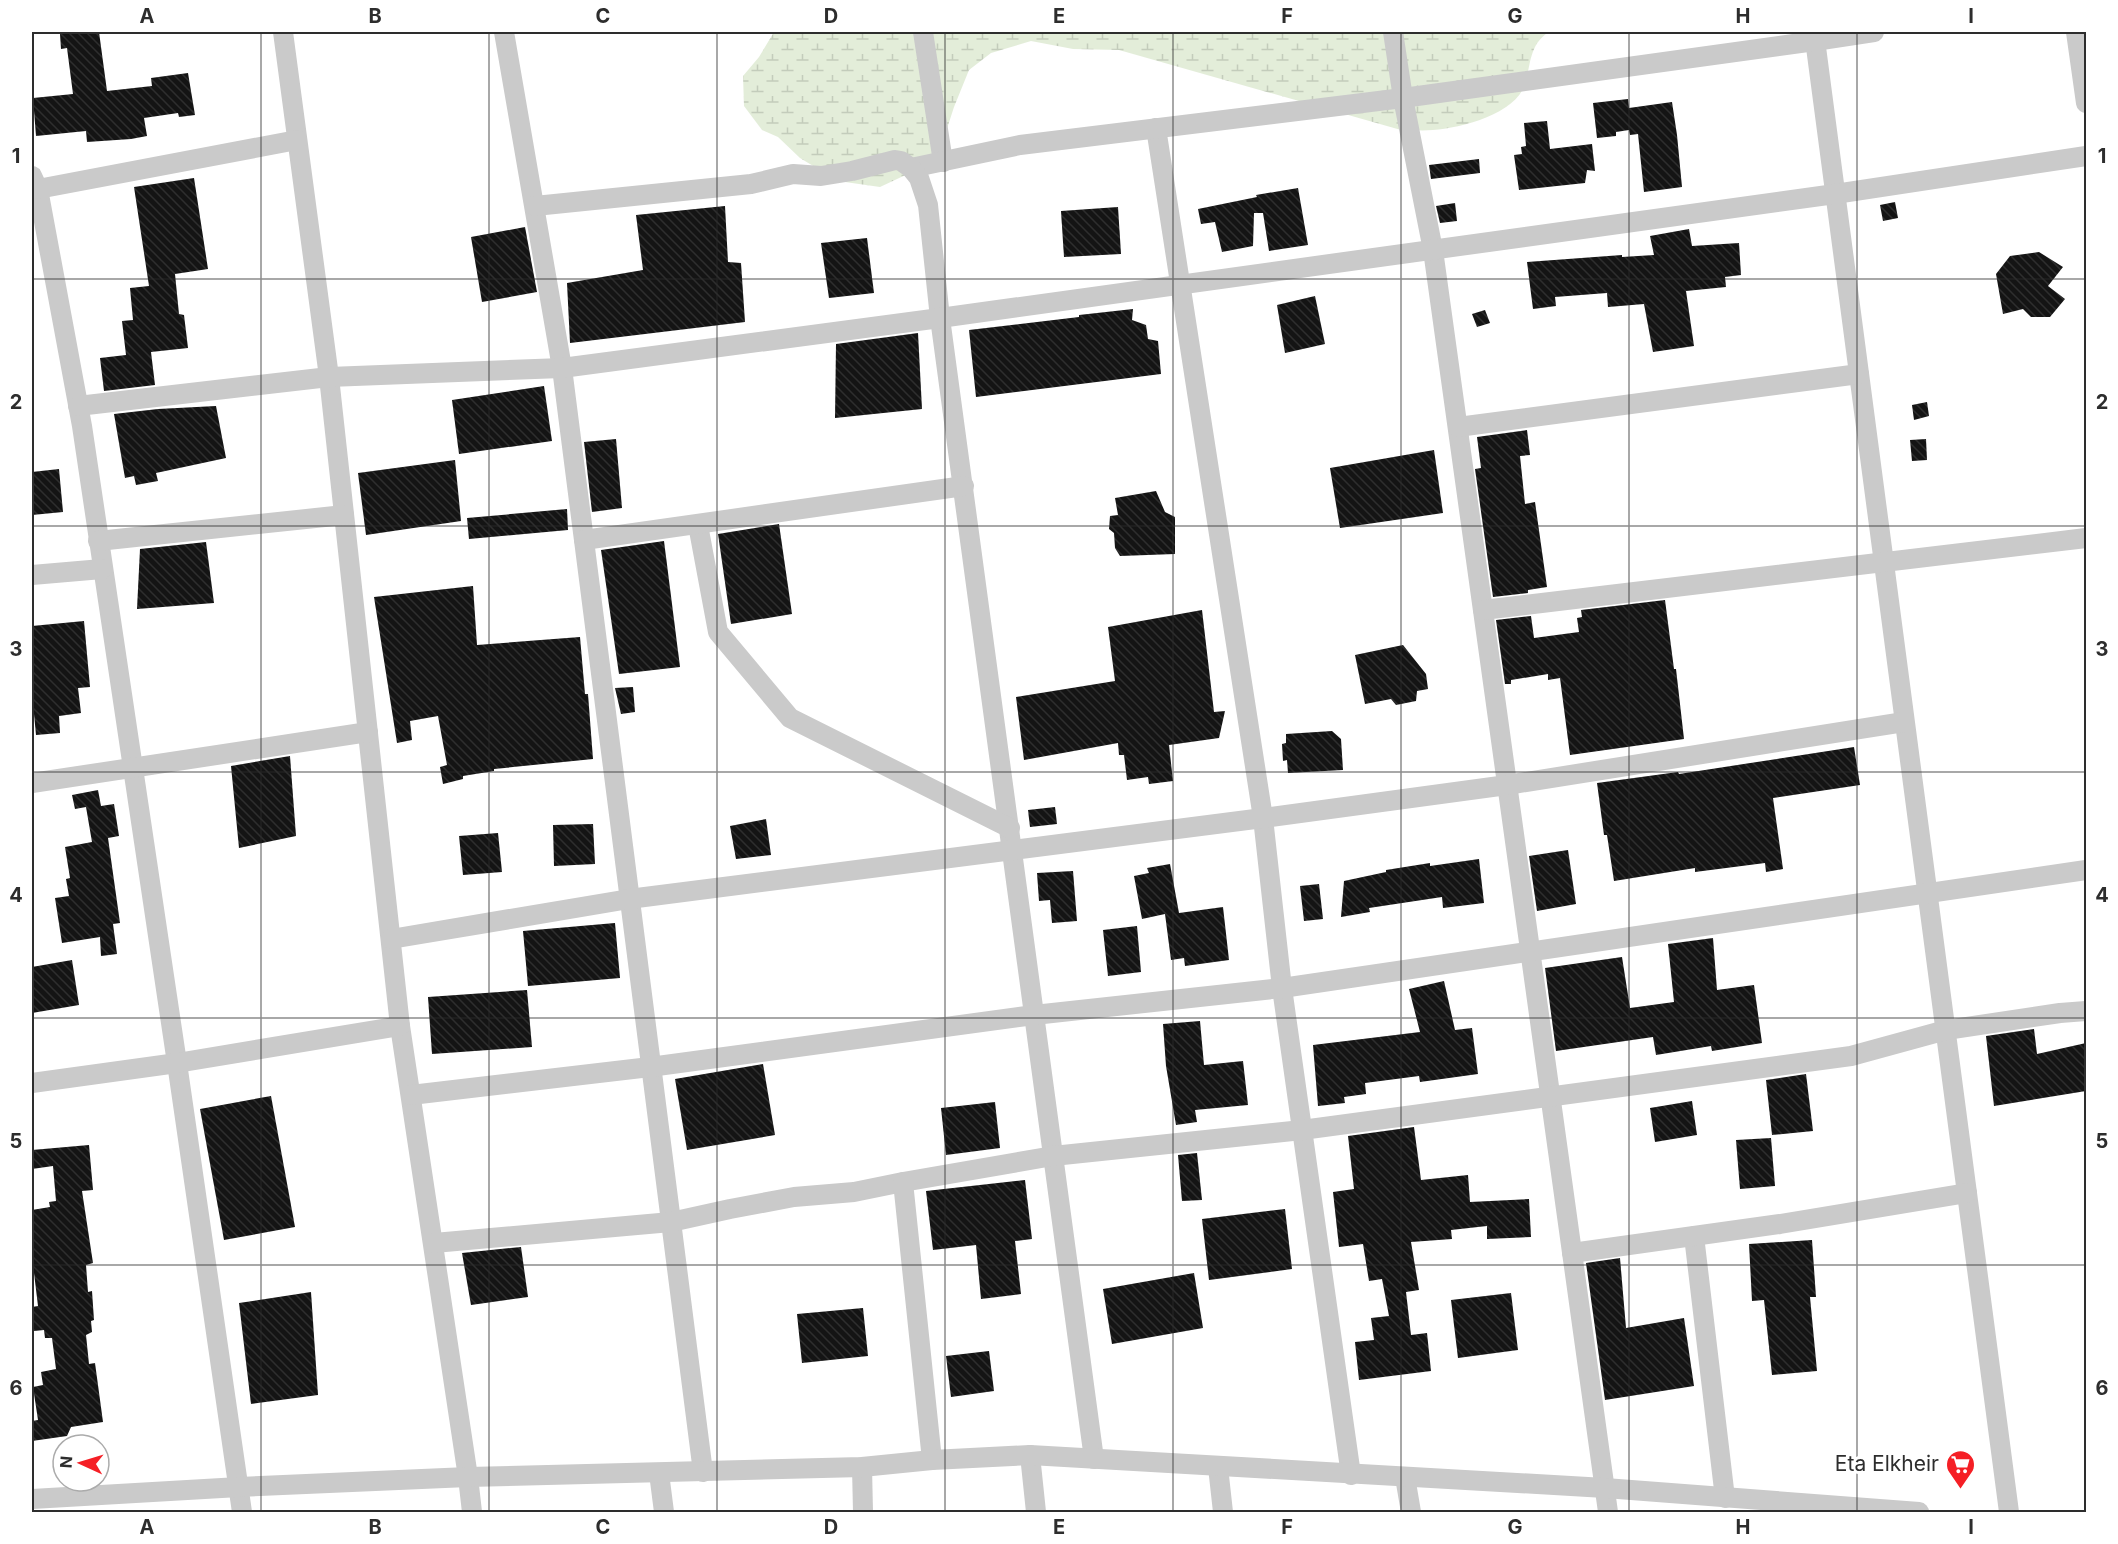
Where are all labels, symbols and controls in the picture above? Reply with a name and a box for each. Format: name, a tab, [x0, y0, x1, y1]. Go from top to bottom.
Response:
text: A	[140, 4, 155, 28]
text: B	[368, 4, 382, 28]
text: C	[596, 4, 610, 28]
text: D	[824, 4, 838, 28]
text: E	[1053, 4, 1065, 28]
text: F	[1281, 4, 1293, 28]
text: G	[1507, 4, 1523, 28]
text: H	[1736, 4, 1750, 28]
text: I	[1968, 4, 1974, 28]
text: 1	[12, 144, 20, 168]
text: 1	[2098, 144, 2106, 168]
text: 2	[10, 390, 22, 414]
text: 2	[2096, 390, 2108, 414]
text: 3	[10, 637, 22, 661]
text: 3	[2096, 637, 2108, 661]
text: 4	[9, 883, 23, 907]
text: 4	[2095, 883, 2109, 907]
text: 5	[10, 1129, 22, 1153]
text: 5	[2096, 1129, 2108, 1153]
text: 6	[10, 1376, 23, 1400]
text: 6	[2096, 1376, 2109, 1400]
north arrow	[51, 1433, 111, 1493]
supermarket icon: Eta Elkheir	[1944, 1448, 1976, 1490]
place label: Eta Elkheir	[1835, 1451, 1939, 1476]
text: N	[56, 1455, 76, 1469]
text: A	[140, 1515, 155, 1539]
text: B	[368, 1515, 382, 1539]
text: C	[596, 1515, 610, 1539]
text: D	[824, 1515, 838, 1539]
text: E	[1053, 1515, 1065, 1539]
text: F	[1281, 1515, 1293, 1539]
text: G	[1507, 1515, 1523, 1539]
text: H	[1736, 1515, 1750, 1539]
text: I	[1968, 1515, 1974, 1539]

